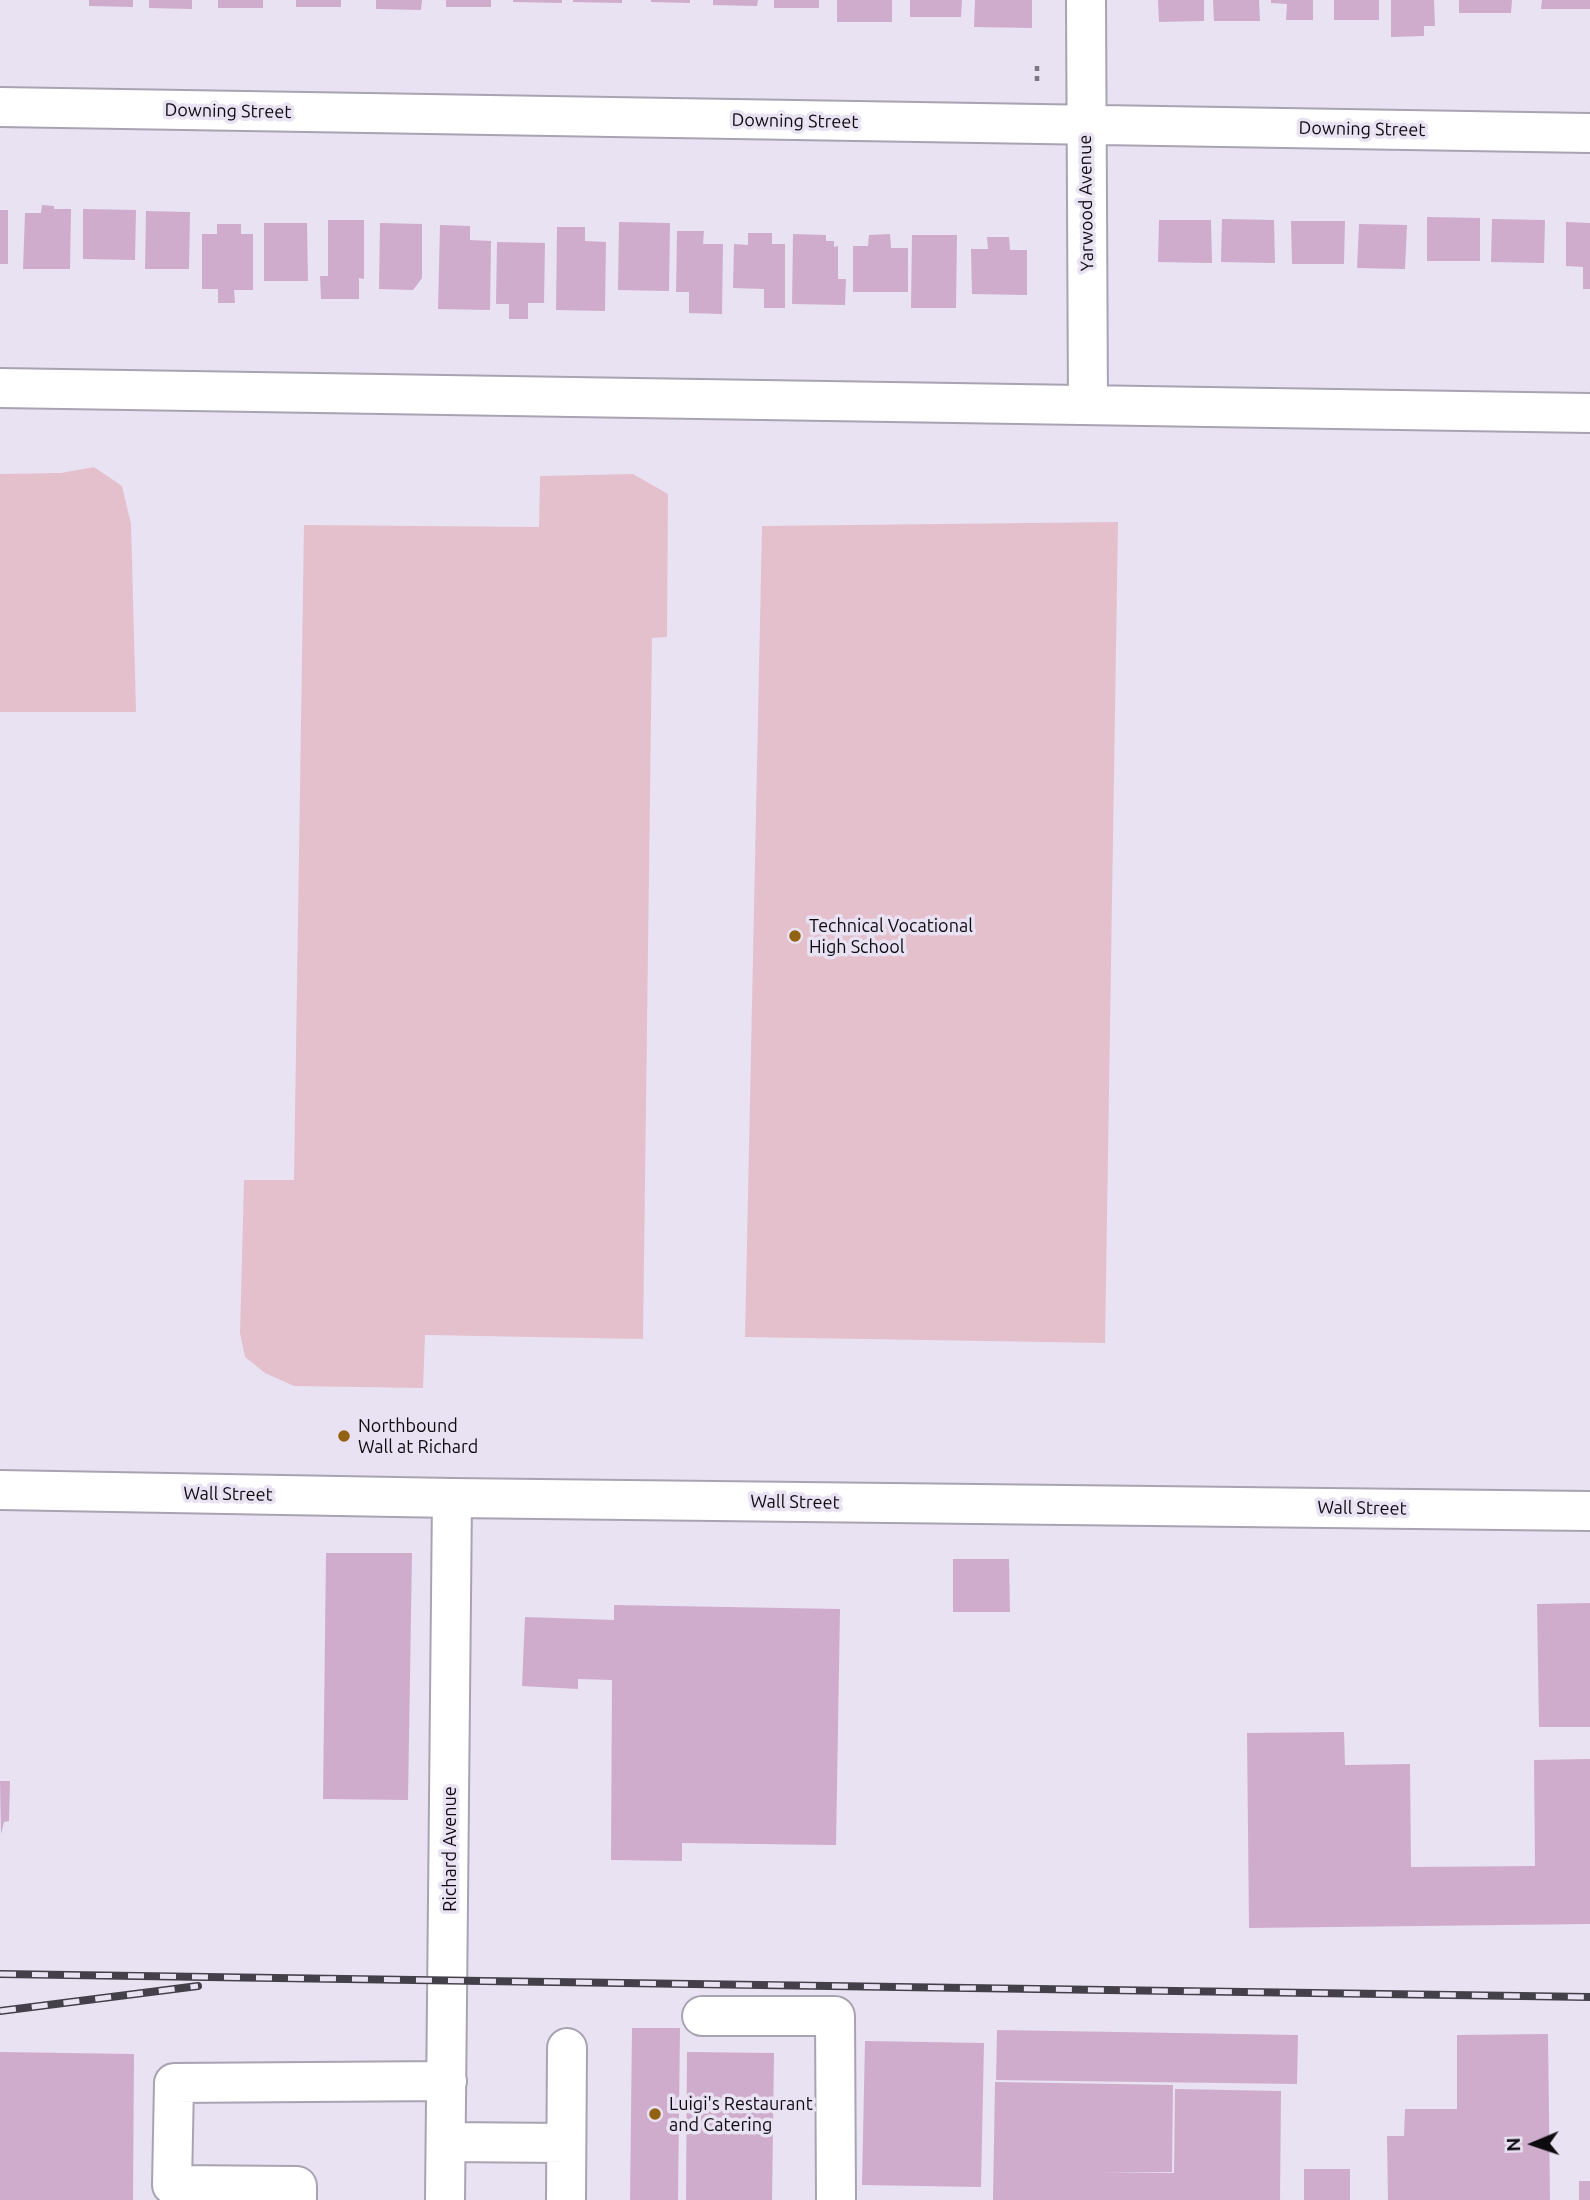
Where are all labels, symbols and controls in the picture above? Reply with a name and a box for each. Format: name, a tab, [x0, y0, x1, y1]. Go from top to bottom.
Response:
street label: Downing Street	[164, 99, 292, 123]
street label: Downing Street	[731, 109, 859, 133]
street label: Downing Street	[1298, 117, 1426, 141]
street label: Yarwood Avenue	[1074, 135, 1098, 271]
place label: Technical Vocational High School	[809, 915, 973, 958]
marker: Technical Vocational High School	[787, 928, 803, 944]
place label: Northbound Wall at Richard	[358, 1415, 478, 1458]
marker: Northbound Wall at Richard	[336, 1428, 352, 1444]
street label: Wall Street	[183, 1482, 273, 1506]
street label: Wall Street	[750, 1490, 840, 1514]
street label: Wall Street	[1317, 1496, 1407, 1520]
street label: Richard Avenue	[439, 1786, 461, 1912]
place label: Luigi's Restaurant and Catering	[669, 2093, 813, 2136]
marker: Luigi's Restaurant and Catering	[647, 2106, 663, 2122]
north arrow	[1499, 2109, 1569, 2179]
text: N	[1502, 2137, 1524, 2152]

